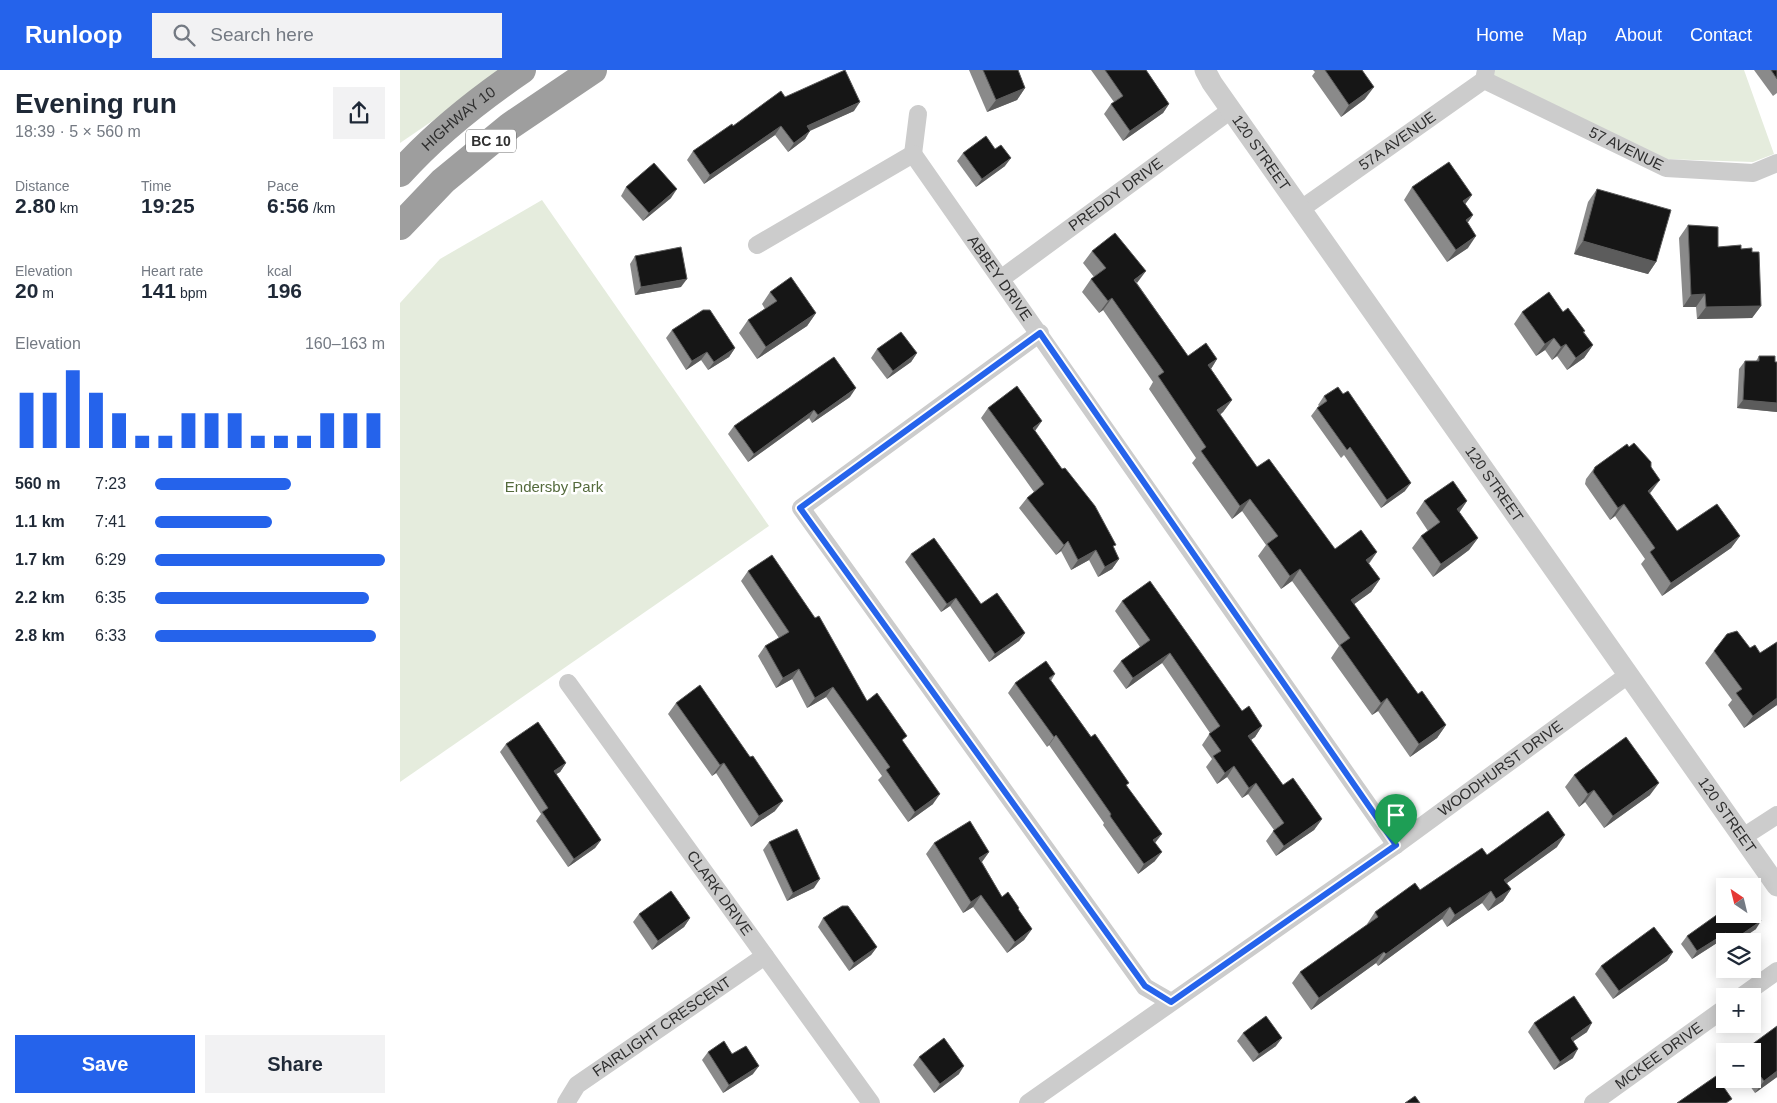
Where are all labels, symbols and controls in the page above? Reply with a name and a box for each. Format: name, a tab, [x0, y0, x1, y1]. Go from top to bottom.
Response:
search box	[152, 13, 502, 58]
text: Runloop	[25, 21, 122, 48]
icon: search	[170, 21, 198, 49]
text: Search here	[210, 24, 314, 45]
text: Home	[1476, 25, 1524, 45]
text: Map	[1552, 25, 1587, 45]
text: About	[1615, 25, 1662, 45]
text: Contact	[1690, 25, 1752, 45]
street label: HIGHWAY 10	[418, 83, 498, 154]
button: share	[333, 87, 385, 139]
text: Evening run	[15, 88, 177, 119]
street label: 57A AVENUE	[1356, 108, 1439, 173]
street label: 120 STREET	[1229, 111, 1294, 193]
text: 18:39 · 5 × 560 m	[15, 123, 141, 140]
street label: 57 AVENUE	[1586, 123, 1666, 174]
road number: BC 10	[466, 129, 516, 152]
street label: PREDDY DRIVE	[1065, 154, 1166, 234]
text: Distance	[15, 178, 69, 194]
text: Time	[141, 178, 172, 194]
text: Pace	[267, 178, 299, 194]
text: 2.80	[15, 194, 56, 217]
text: 19:25	[141, 194, 195, 217]
text: 6:56	[267, 194, 309, 217]
text: km	[56, 200, 78, 216]
text: /km	[309, 200, 335, 216]
street label: ABBEY DRIVE	[965, 232, 1036, 324]
text: Elevation	[15, 263, 73, 279]
text: Heart rate	[141, 263, 203, 279]
text: kcal	[267, 263, 292, 279]
text: 20	[15, 279, 38, 302]
text: 141	[141, 279, 176, 302]
text: 196	[267, 279, 302, 302]
text: m	[38, 285, 54, 301]
text: bpm	[176, 285, 207, 301]
text: Elevation	[15, 335, 81, 352]
text: 160–163 m	[305, 335, 385, 352]
street label: 120 STREET	[1462, 443, 1527, 525]
text: 560 m	[15, 475, 60, 492]
text: 7:23	[95, 475, 126, 492]
park label: Endersby Park	[505, 478, 604, 495]
text: 1.1 km	[15, 513, 65, 530]
text: 7:41	[95, 513, 126, 530]
text: 1.7 km	[15, 551, 65, 568]
text: 6:29	[95, 551, 126, 568]
text: 2.2 km	[15, 589, 65, 606]
text: 6:35	[95, 589, 126, 606]
text: 2.8 km	[15, 627, 65, 644]
text: 6:33	[95, 627, 126, 644]
street label: WOODHURST DRIVE	[1435, 717, 1566, 819]
street label: 120 STREET	[1695, 774, 1760, 856]
pin	[1375, 794, 1417, 845]
icon: arrive	[1382, 801, 1410, 829]
street label: CLARK DRIVE	[684, 847, 756, 938]
north arrow	[1716, 878, 1761, 922]
map controls	[1716, 878, 1761, 1088]
button: layers	[1716, 933, 1761, 978]
street label: FAIRLIGHT CRESCENT	[589, 973, 734, 1080]
button: +	[1716, 988, 1761, 1033]
street label: MCKEE DRIVE	[1612, 1018, 1705, 1092]
button: Save	[15, 1035, 195, 1093]
button: Share	[205, 1035, 385, 1093]
button: −	[1716, 1043, 1761, 1088]

